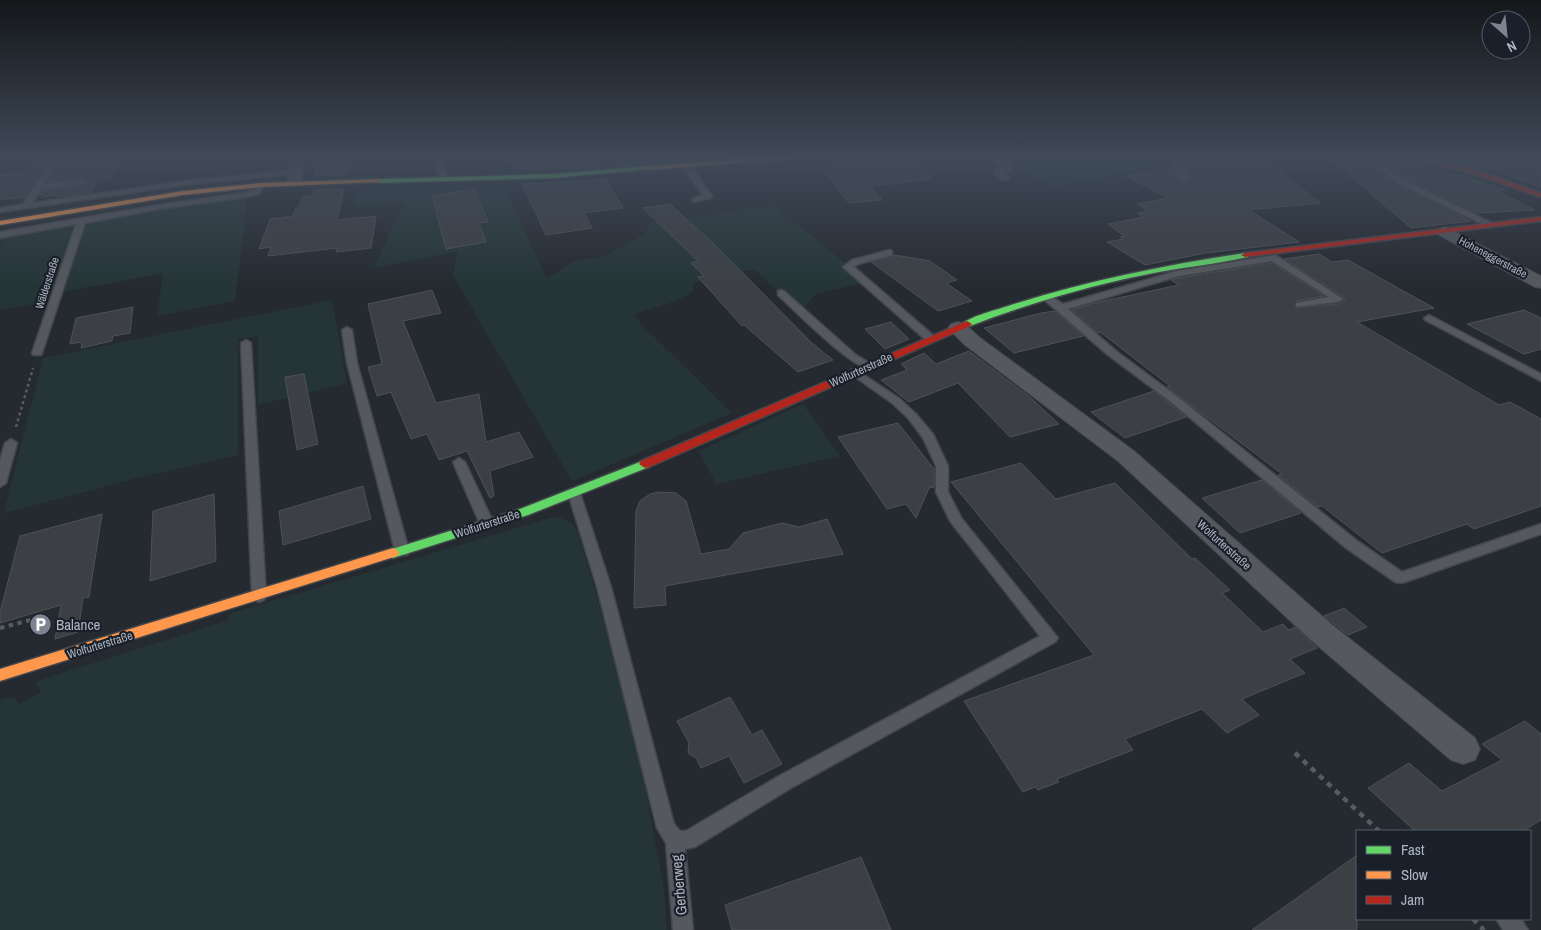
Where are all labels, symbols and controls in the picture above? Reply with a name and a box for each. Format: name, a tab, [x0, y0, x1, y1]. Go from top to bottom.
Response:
north arrow	[1481, 10, 1531, 60]
text: N	[1504, 37, 1520, 56]
street label: Hoheneggerstraße	[1457, 233, 1529, 281]
street label: Wälderstraße	[32, 255, 62, 311]
street label: Wolfurterstraße	[827, 349, 895, 391]
street label: Wolfurterstraße	[452, 506, 522, 542]
street label: Wolfurterstraße	[1194, 516, 1254, 574]
parking icon: Balance	[28, 613, 52, 637]
place label: Balance	[56, 614, 101, 635]
street label: Wolfurterstraße	[65, 627, 135, 663]
legend	[1356, 830, 1531, 920]
text: Fast	[1401, 839, 1425, 860]
street label: Gerberweg	[665, 854, 692, 916]
text: Slow	[1401, 864, 1428, 885]
text: Jam	[1401, 889, 1424, 910]

